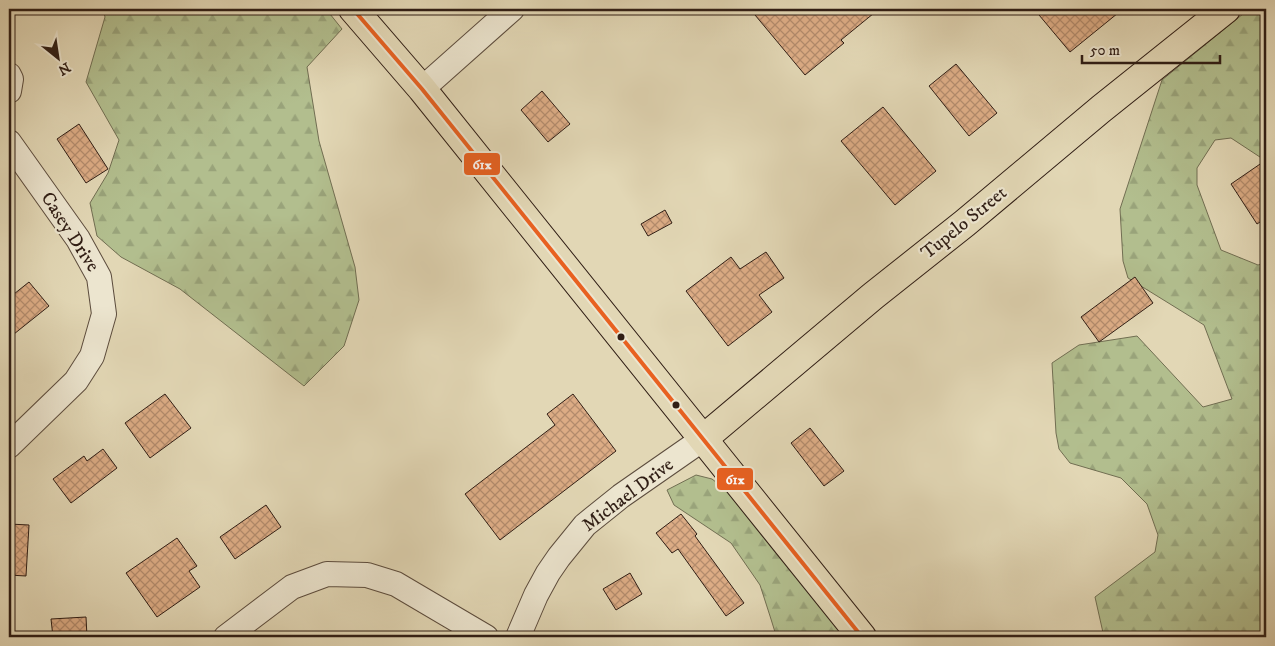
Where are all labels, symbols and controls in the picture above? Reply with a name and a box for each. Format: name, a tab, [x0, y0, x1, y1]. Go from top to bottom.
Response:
north arrow	[32, 32, 82, 82]
scale bar	[1082, 32, 1220, 64]
text: 50 m	[1090, 41, 1120, 60]
text: N	[54, 58, 73, 79]
line badge: 61x	[463, 152, 501, 176]
text: 61x	[472, 156, 492, 174]
street label: Tupelo Street	[917, 182, 1011, 264]
street label: Casey Drive	[36, 188, 104, 276]
unlabelled marker	[616, 332, 626, 342]
unlabelled marker	[671, 400, 681, 410]
street label: Michael Drive	[578, 453, 678, 537]
line badge: 61x	[716, 467, 754, 491]
text: 61x	[725, 471, 745, 489]

